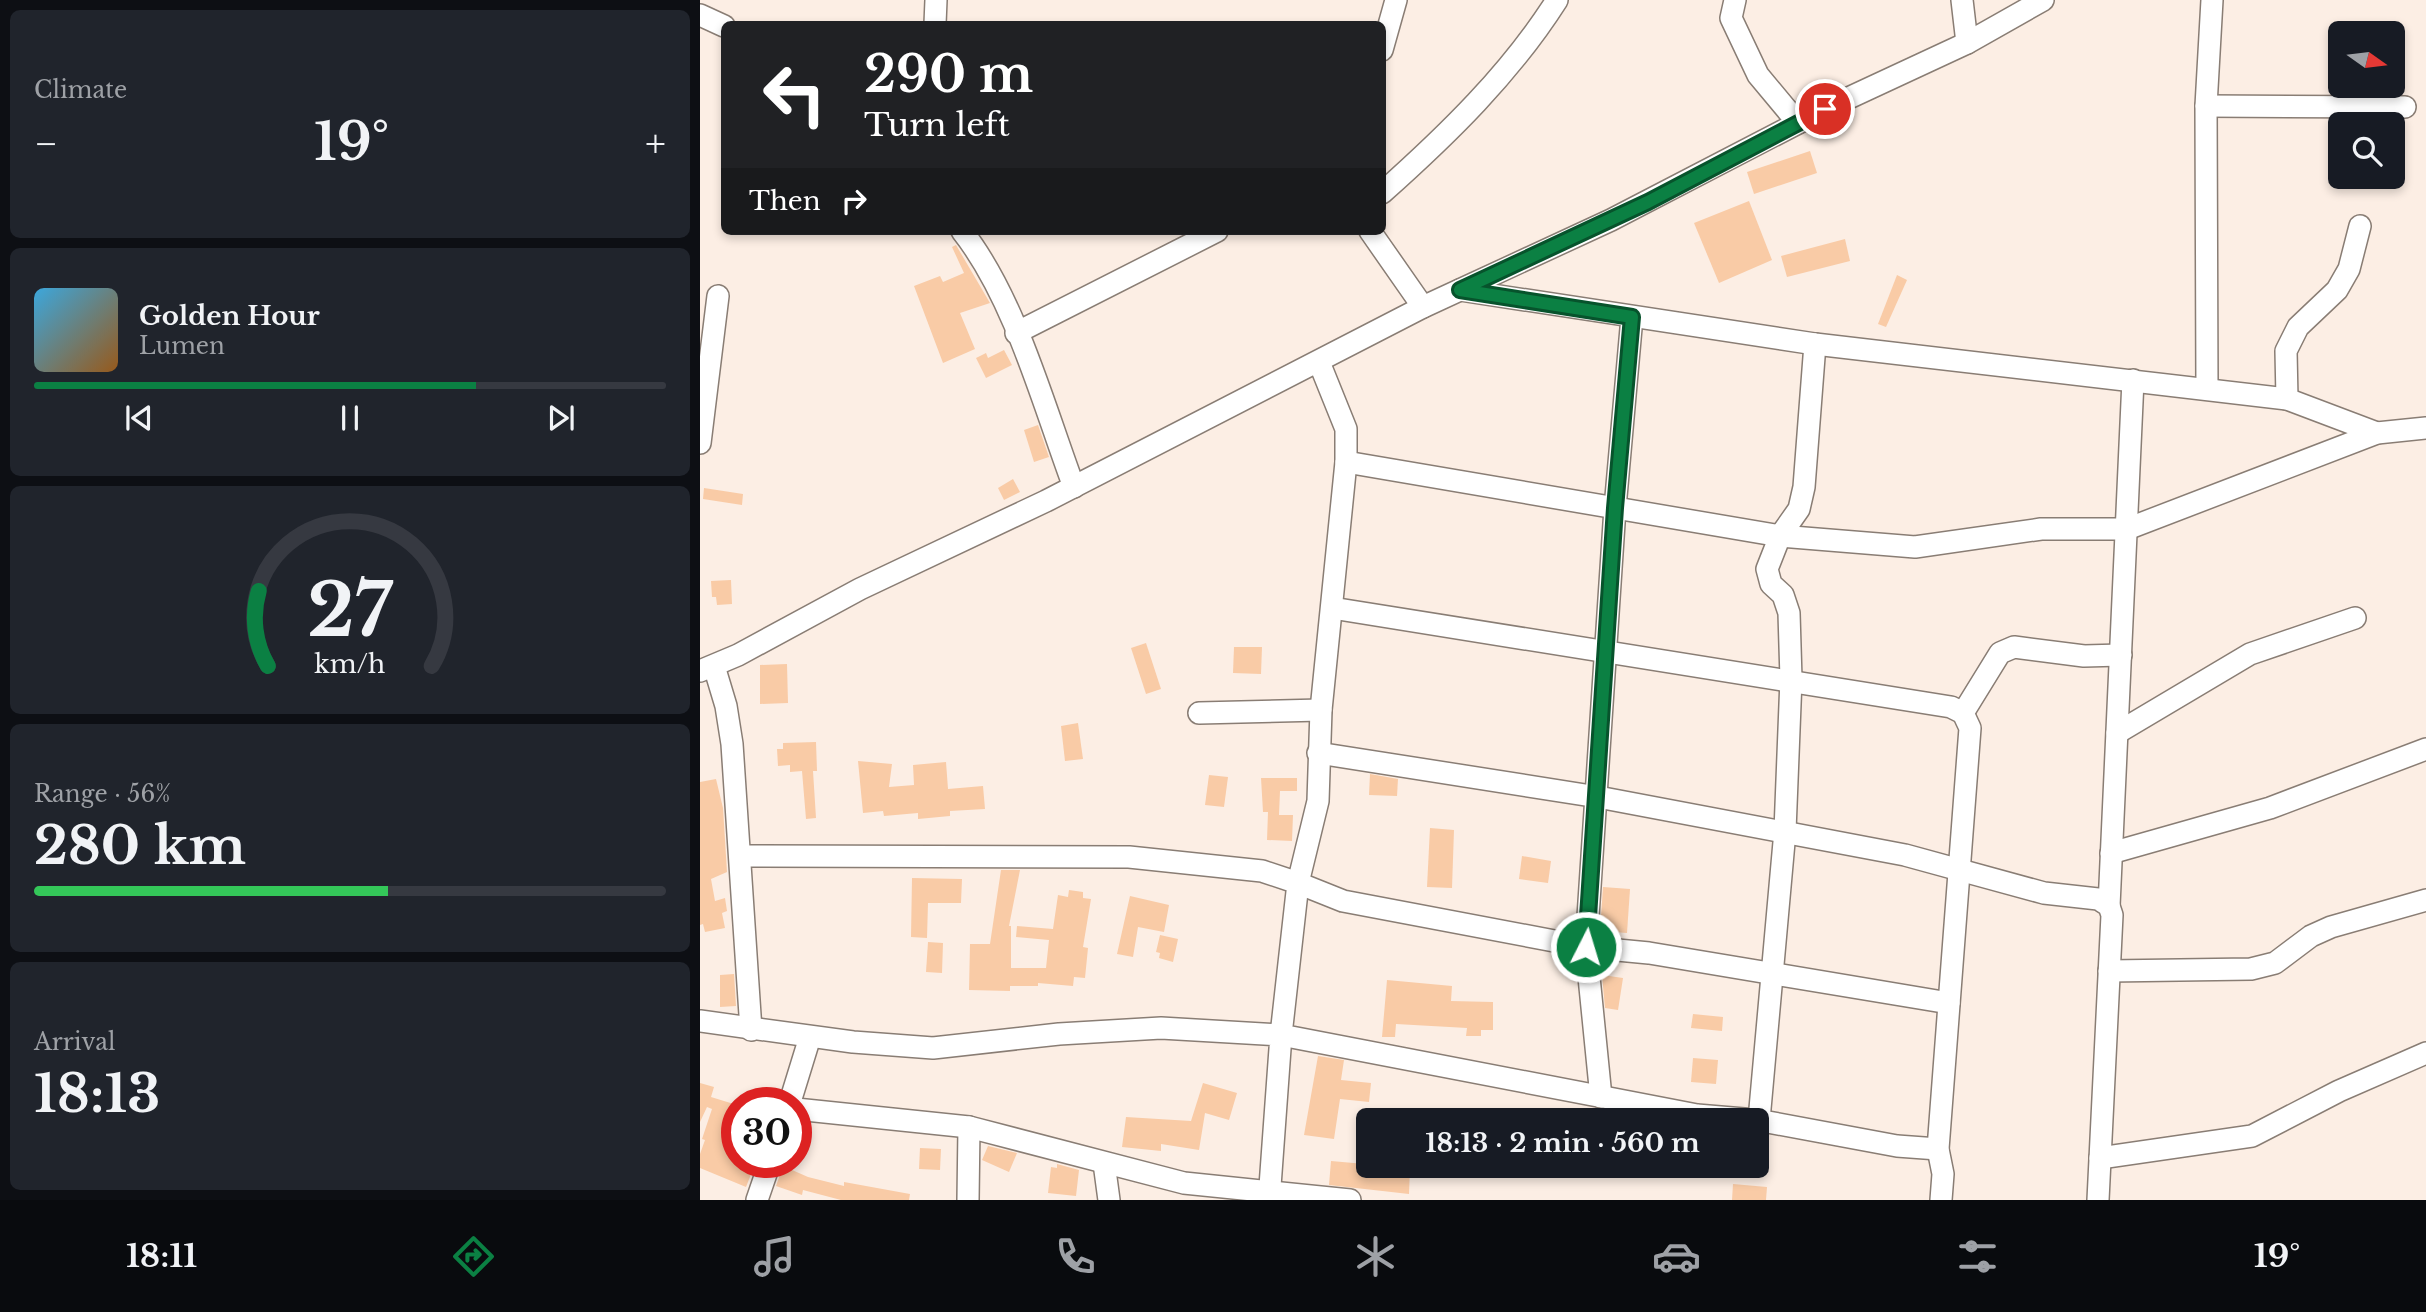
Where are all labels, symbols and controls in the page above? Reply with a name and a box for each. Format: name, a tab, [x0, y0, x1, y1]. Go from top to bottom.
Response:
north arrow	[2328, 21, 2404, 98]
map controls	[2328, 21, 2405, 189]
text: 290 m	[864, 44, 1033, 105]
icon: left	[749, 49, 840, 140]
text: Climate	[34, 76, 127, 104]
pin	[1795, 79, 1855, 139]
icon: arrive	[1806, 90, 1844, 128]
text: Turn left	[864, 105, 1010, 145]
text: 19°	[314, 110, 389, 174]
button: search	[2328, 112, 2405, 189]
text: −	[34, 120, 58, 167]
text: +	[645, 120, 666, 167]
icon: right	[835, 182, 873, 220]
text: Then	[749, 185, 821, 217]
text: Golden Hour	[139, 300, 320, 332]
text: Lumen	[139, 332, 225, 360]
icon: previous	[120, 399, 158, 437]
icon: pause	[331, 399, 369, 437]
icon: next	[542, 399, 580, 437]
text: 27	[308, 565, 394, 656]
text: km/h	[315, 649, 385, 680]
text: Range · 56%	[34, 780, 171, 808]
text: 280 km	[34, 814, 246, 878]
position arrow	[1549, 910, 1623, 984]
text: Arrival	[34, 1028, 115, 1056]
text: 18:13	[34, 1062, 160, 1126]
speed limit sign: 30	[721, 1087, 812, 1178]
text: 18:13 · 2 min · 560 m	[1425, 1127, 1700, 1159]
icon: directions	[449, 1232, 498, 1281]
icon: music	[750, 1232, 799, 1281]
icon: phone	[1051, 1232, 1100, 1281]
icon: climate	[1351, 1232, 1400, 1281]
icon: car	[1652, 1232, 1701, 1281]
icon: filters	[1953, 1232, 2002, 1281]
text: 18:11	[126, 1236, 197, 1276]
text: 19°	[2254, 1236, 2300, 1276]

